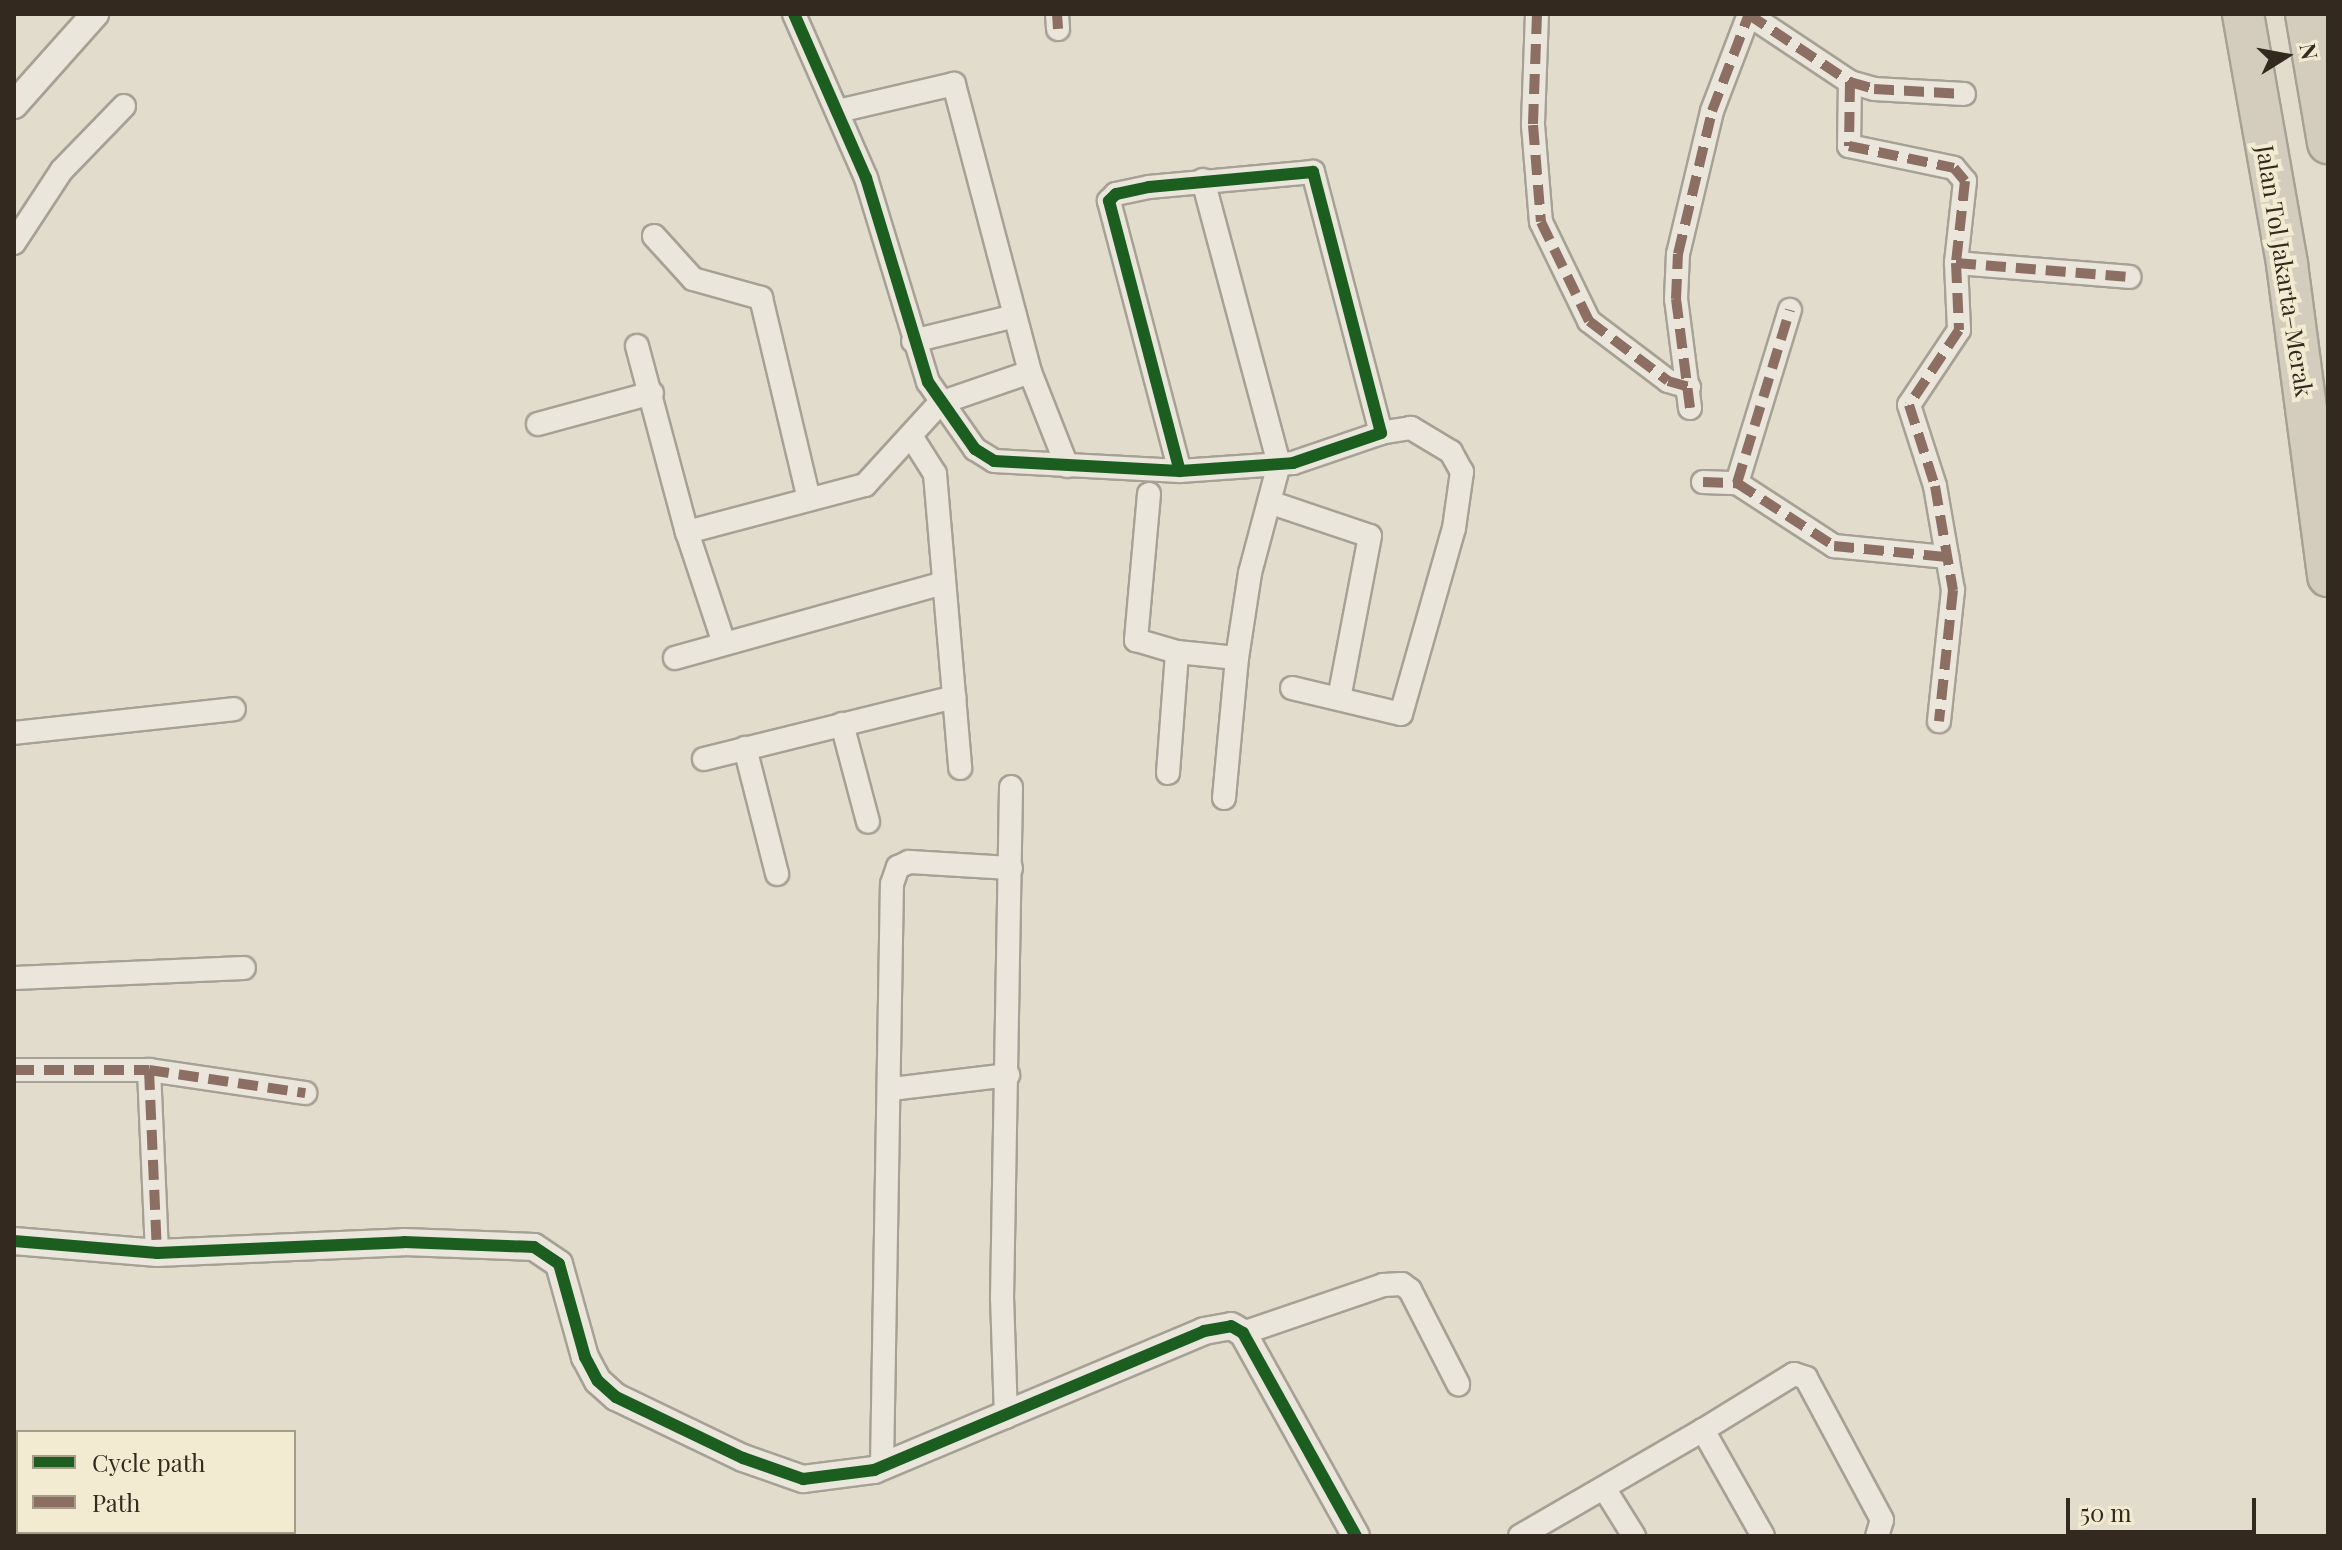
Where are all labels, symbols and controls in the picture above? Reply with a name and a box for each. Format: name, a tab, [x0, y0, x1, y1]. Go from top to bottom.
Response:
north arrow	[2246, 16, 2326, 96]
text: N	[2293, 41, 2326, 62]
street label: Jalan Tol Jakarta–Merak	[2251, 143, 2319, 399]
legend	[16, 1430, 296, 1534]
text: Cycle path	[92, 1446, 205, 1478]
scale bar	[2070, 1482, 2260, 1532]
text: Path	[92, 1486, 140, 1518]
text: 50 m	[2080, 1496, 2132, 1528]

